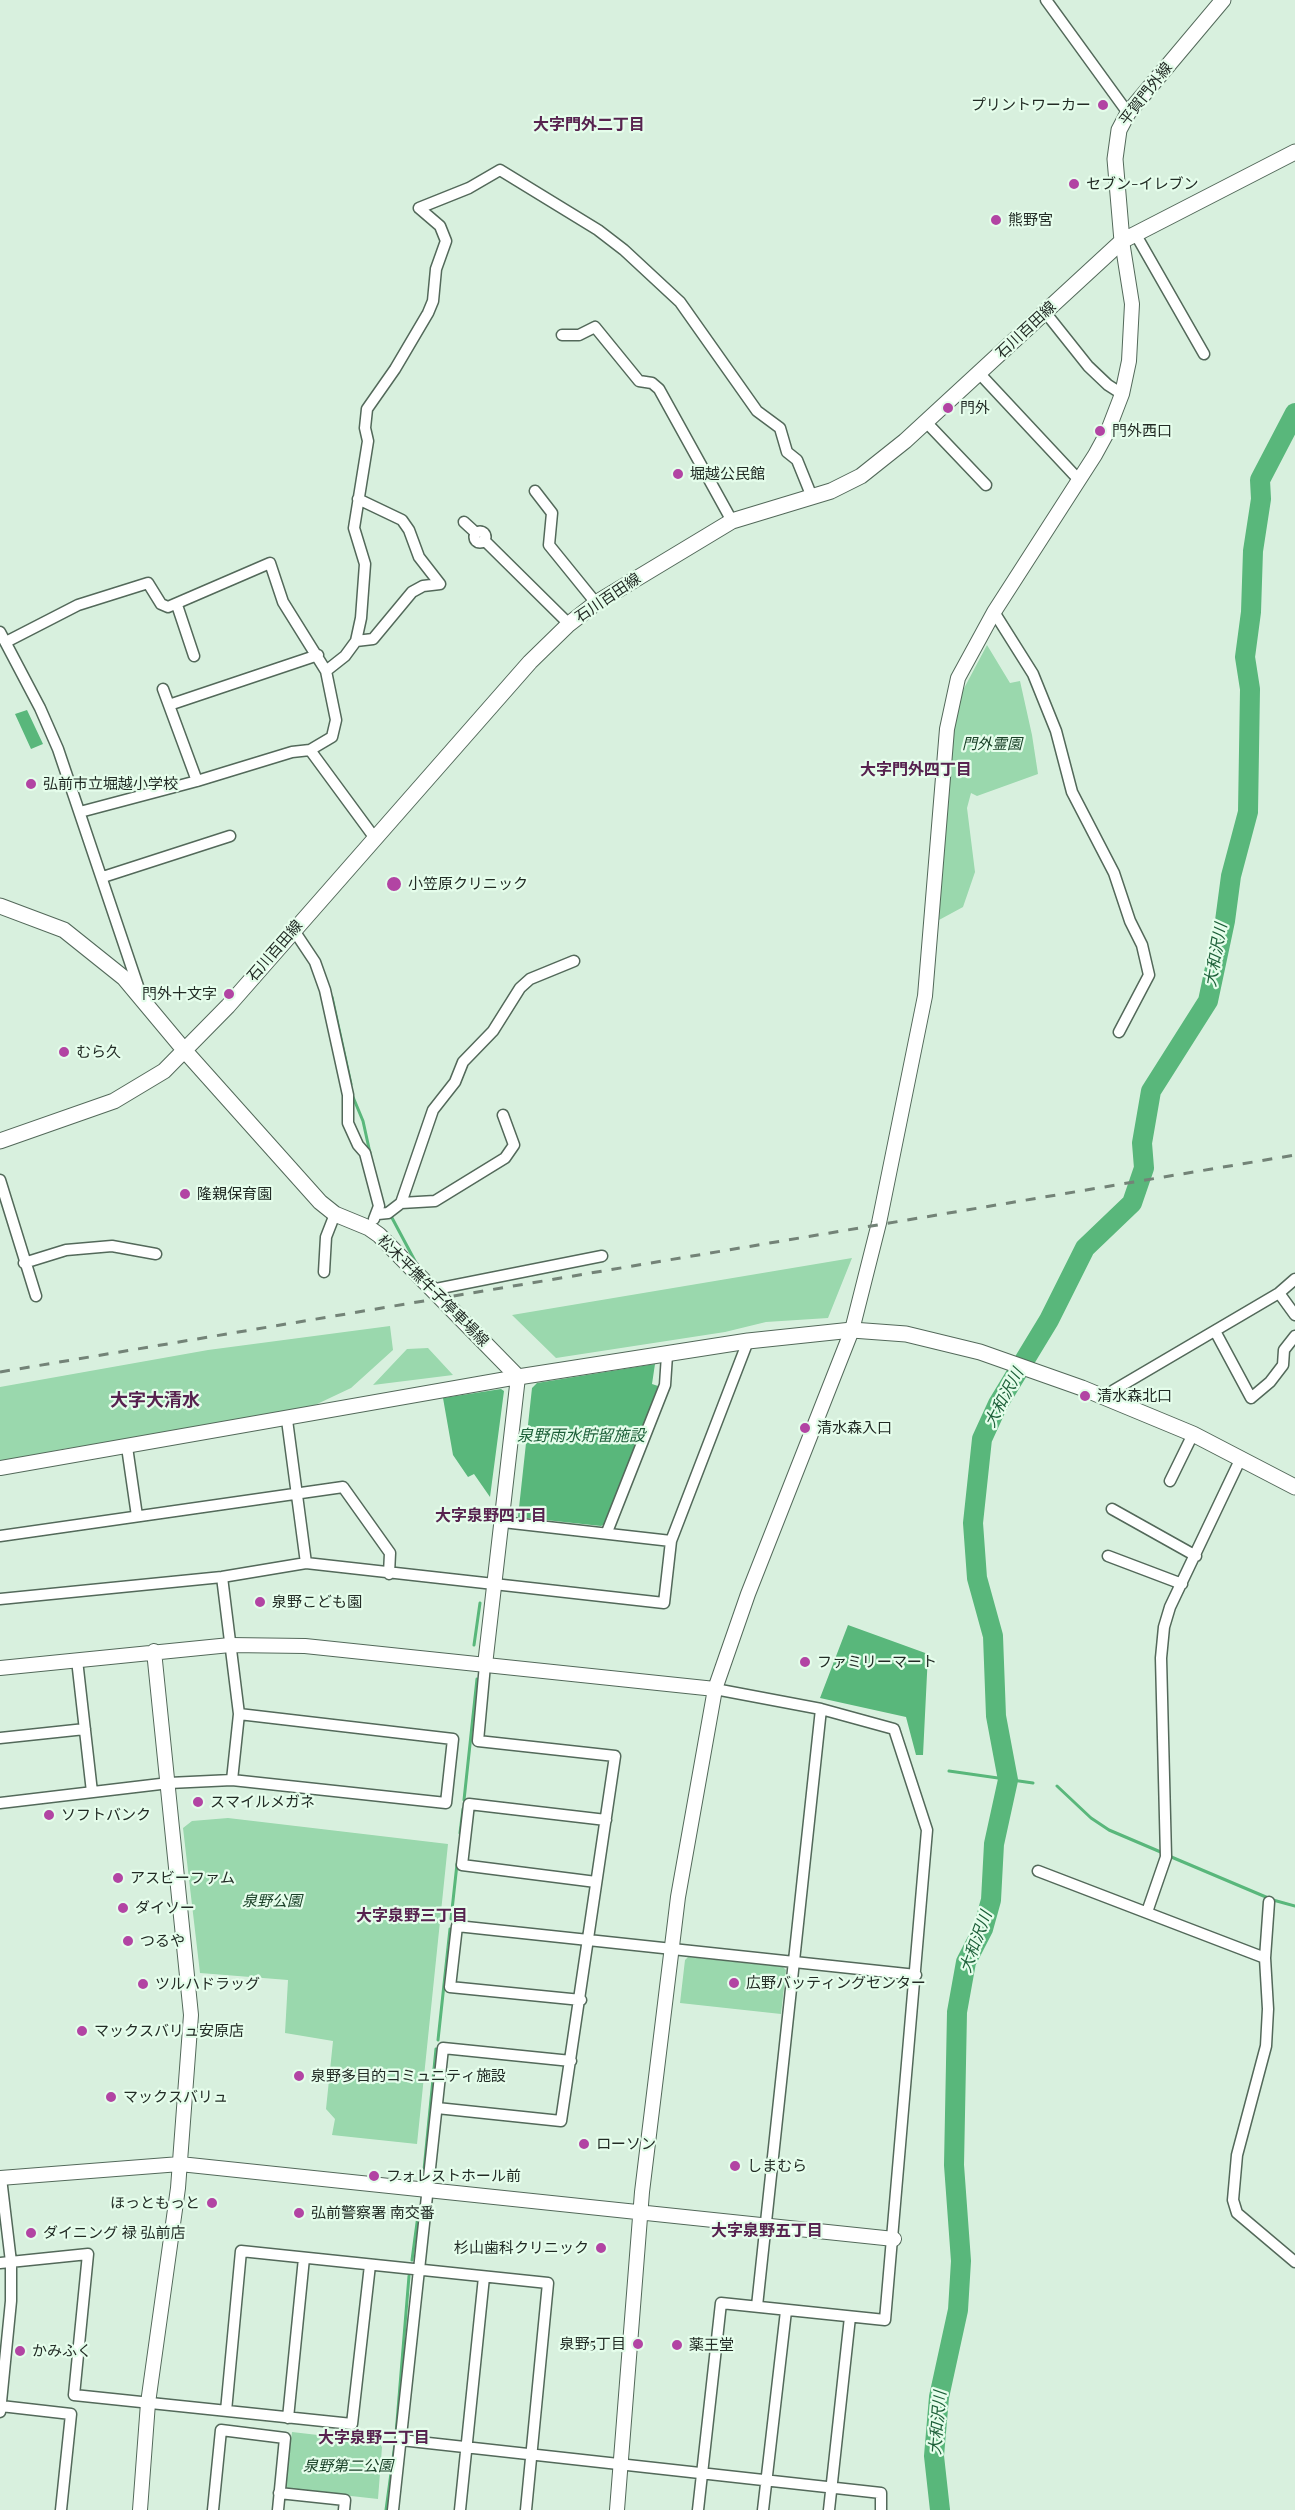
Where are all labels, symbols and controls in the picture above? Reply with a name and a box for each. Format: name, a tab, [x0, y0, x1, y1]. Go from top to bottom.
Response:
street label: 平賀門外線	[1116, 59, 1176, 129]
place label: プリントワーカー	[971, 96, 1091, 114]
marker: プリントワーカー	[1096, 98, 1110, 112]
district label: 大字門外二丁目	[533, 115, 645, 135]
place label: セブン-イレブン	[1086, 175, 1198, 193]
marker: セブン-イレブン	[1067, 177, 1081, 191]
place label: 熊野宮	[1008, 211, 1053, 229]
marker: 熊野宮	[989, 213, 1003, 227]
street label: 石川百田線	[992, 298, 1060, 362]
place label: 門外	[960, 399, 990, 417]
marker: 門外	[941, 401, 955, 415]
place label: 門外西口	[1112, 422, 1172, 440]
marker: 門外西口	[1093, 424, 1107, 438]
place label: 堀越公民館	[690, 465, 765, 483]
marker: 堀越公民館	[671, 467, 685, 481]
street label: 石川百田線	[572, 570, 644, 626]
park label: 門外霊園	[962, 735, 1022, 753]
district label: 大字門外四丁目	[860, 760, 972, 780]
place label: 弘前市立堀越小学校	[43, 775, 178, 793]
marker: 弘前市立堀越小学校	[24, 777, 38, 791]
marker: 小笠原クリニック	[385, 875, 403, 893]
place label: 小笠原クリニック	[408, 875, 528, 893]
street label: 石川百田線	[244, 917, 306, 985]
water label: 大和沢川	[1201, 922, 1231, 988]
place label: 門外十文字	[142, 985, 217, 1003]
marker: 門外十文字	[222, 987, 236, 1001]
place label: むら久	[76, 1043, 121, 1061]
marker: むら久	[57, 1045, 71, 1059]
place label: 隆親保育園	[197, 1185, 272, 1203]
marker: 隆親保育園	[178, 1187, 192, 1201]
street label: 松木平撫牛子停車場線	[374, 1232, 492, 1350]
water label: 大和沢川	[981, 1365, 1027, 1431]
place label: 清水森北口	[1097, 1387, 1172, 1405]
district label: 大字大清水	[110, 1389, 200, 1411]
marker: 清水森北口	[1078, 1389, 1092, 1403]
place label: 清水森入口	[817, 1419, 892, 1437]
marker: 清水森入口	[798, 1421, 812, 1435]
water label: 泉野雨水貯留施設	[517, 1426, 645, 1446]
district label: 大字泉野四丁目	[435, 1506, 547, 1526]
place label: 泉野こども園	[272, 1593, 362, 1611]
marker: 泉野こども園	[253, 1595, 267, 1609]
place label: ファミリーマート	[817, 1653, 937, 1671]
marker: ファミリーマート	[798, 1655, 812, 1669]
place label: スマイルメガネ	[210, 1793, 315, 1811]
marker: スマイルメガネ	[191, 1795, 205, 1809]
place label: ソフトバンク	[61, 1806, 151, 1824]
marker: ソフトバンク	[42, 1808, 56, 1822]
place label: アスビーファム	[130, 1869, 235, 1887]
marker: アスビーファム	[111, 1871, 125, 1885]
park label: 泉野公園	[242, 1892, 302, 1910]
place label: ダイソー	[135, 1899, 195, 1917]
marker: ダイソー	[116, 1901, 130, 1915]
district label: 大字泉野三丁目	[356, 1906, 468, 1926]
water label: 大和沢川	[956, 1909, 996, 1975]
place label: つるや	[140, 1932, 185, 1950]
marker: つるや	[121, 1934, 135, 1948]
place label: 広野バッティングセンター	[746, 1974, 926, 1992]
place label: ツルハドラッグ	[155, 1975, 260, 1993]
marker: 広野バッティングセンター	[727, 1976, 741, 1990]
marker: ツルハドラッグ	[136, 1977, 150, 1991]
place label: マックスバリュ安原店	[94, 2022, 244, 2040]
marker: マックスバリュ安原店	[75, 2024, 89, 2038]
place label: 泉野多目的コミュニティ施設	[311, 2067, 506, 2085]
marker: 泉野多目的コミュニティ施設	[292, 2069, 306, 2083]
place label: マックスバリュ	[123, 2088, 228, 2106]
marker: マックスバリュ	[104, 2090, 118, 2104]
place label: ローソン	[596, 2135, 656, 2153]
marker: ローソン	[577, 2137, 591, 2151]
place label: しまむら	[747, 2157, 807, 2175]
marker: しまむら	[728, 2159, 742, 2173]
place label: フォレストホール前	[386, 2167, 521, 2185]
marker: フォレストホール前	[367, 2169, 381, 2183]
place label: ほっともっと	[110, 2194, 200, 2212]
marker: ほっともっと	[205, 2196, 219, 2210]
place label: 弘前警察署 南交番	[311, 2204, 435, 2222]
marker: 弘前警察署 南交番	[292, 2206, 306, 2220]
district label: 大字泉野五丁目	[711, 2221, 823, 2241]
place label: ダイニング 禄 弘前店	[43, 2224, 185, 2242]
marker: ダイニング 禄 弘前店	[24, 2226, 38, 2240]
place label: 杉山歯科クリニック	[454, 2239, 589, 2257]
marker: 杉山歯科クリニック	[594, 2241, 608, 2255]
place label: 泉野5丁目	[560, 2335, 626, 2353]
place label: 薬王堂	[689, 2336, 734, 2354]
marker: 泉野5丁目	[631, 2337, 645, 2351]
marker: 薬王堂	[670, 2338, 684, 2352]
place label: かみふく	[32, 2342, 92, 2360]
marker: かみふく	[13, 2344, 27, 2358]
water label: 大和沢川	[926, 2390, 950, 2456]
district label: 大字泉野二丁目	[318, 2428, 430, 2448]
park label: 泉野第二公園	[303, 2457, 393, 2475]

